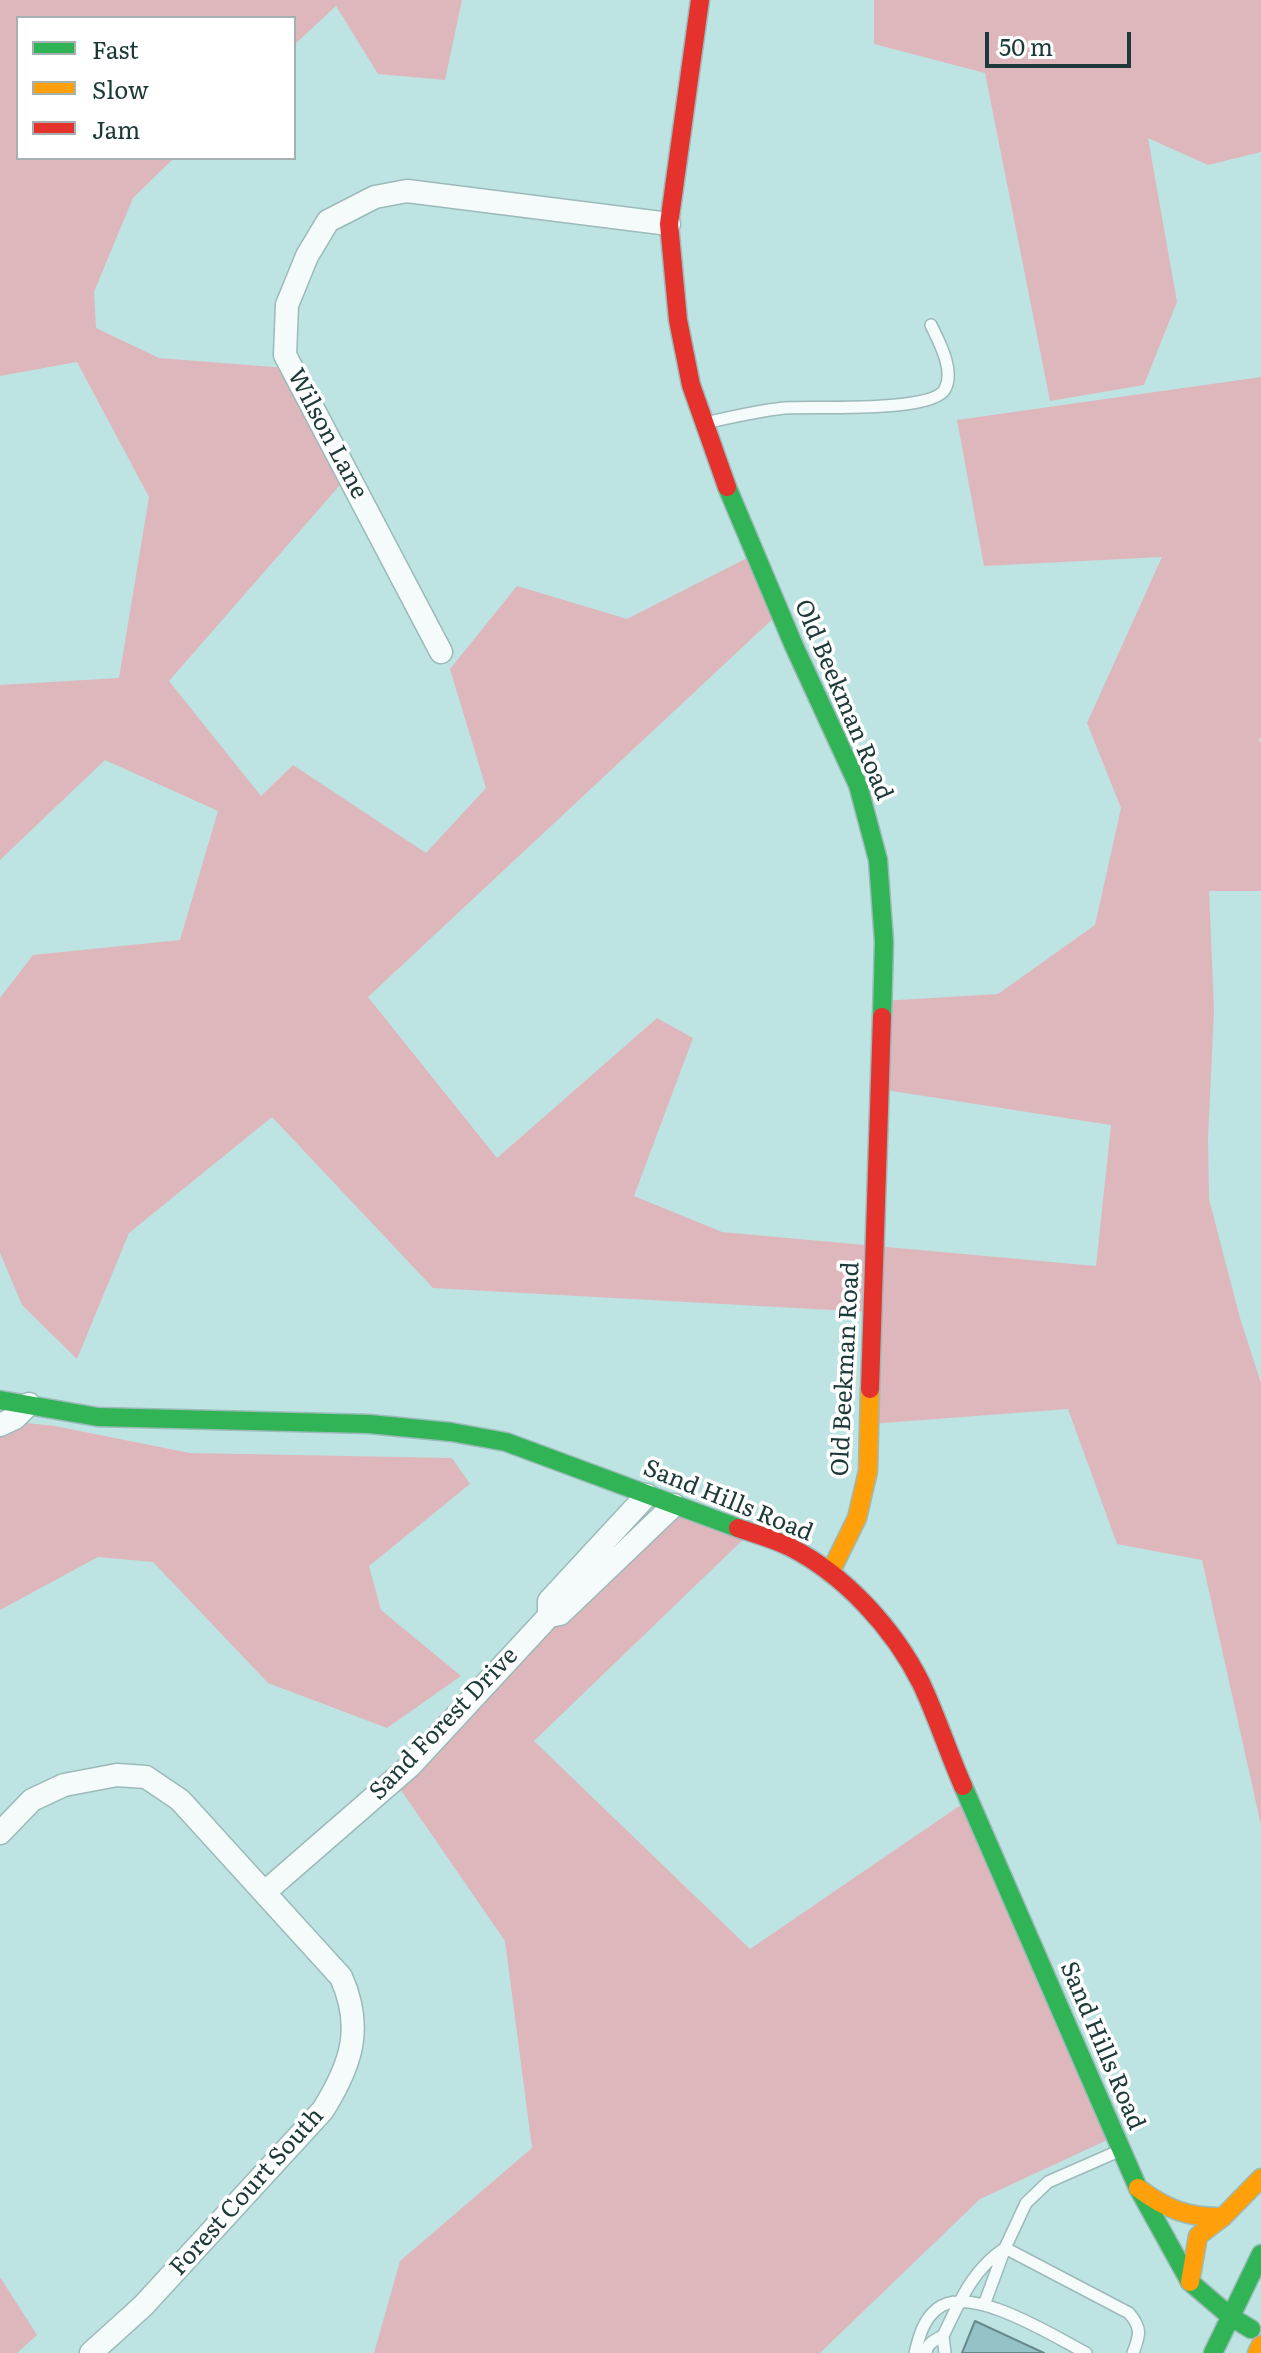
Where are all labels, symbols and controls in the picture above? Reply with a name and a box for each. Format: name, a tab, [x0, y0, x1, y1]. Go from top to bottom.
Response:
legend	[16, 16, 296, 160]
scale bar	[989, 16, 1135, 66]
text: 50 m	[999, 28, 1053, 63]
text: Fast	[92, 31, 139, 66]
text: Slow	[92, 71, 149, 106]
text: Jam	[92, 111, 140, 146]
street label: Wilson Lane	[281, 364, 373, 504]
street label: Old Beekman Road	[788, 595, 898, 805]
street label: Old Beekman Road	[826, 1261, 866, 1477]
street label: Sand Hills Road	[639, 1454, 817, 1548]
street label: Sand Forest Drive	[364, 1642, 524, 1806]
street label: Sand Hills Road	[1054, 1957, 1150, 2135]
street label: Forest Court South	[164, 2102, 330, 2282]

